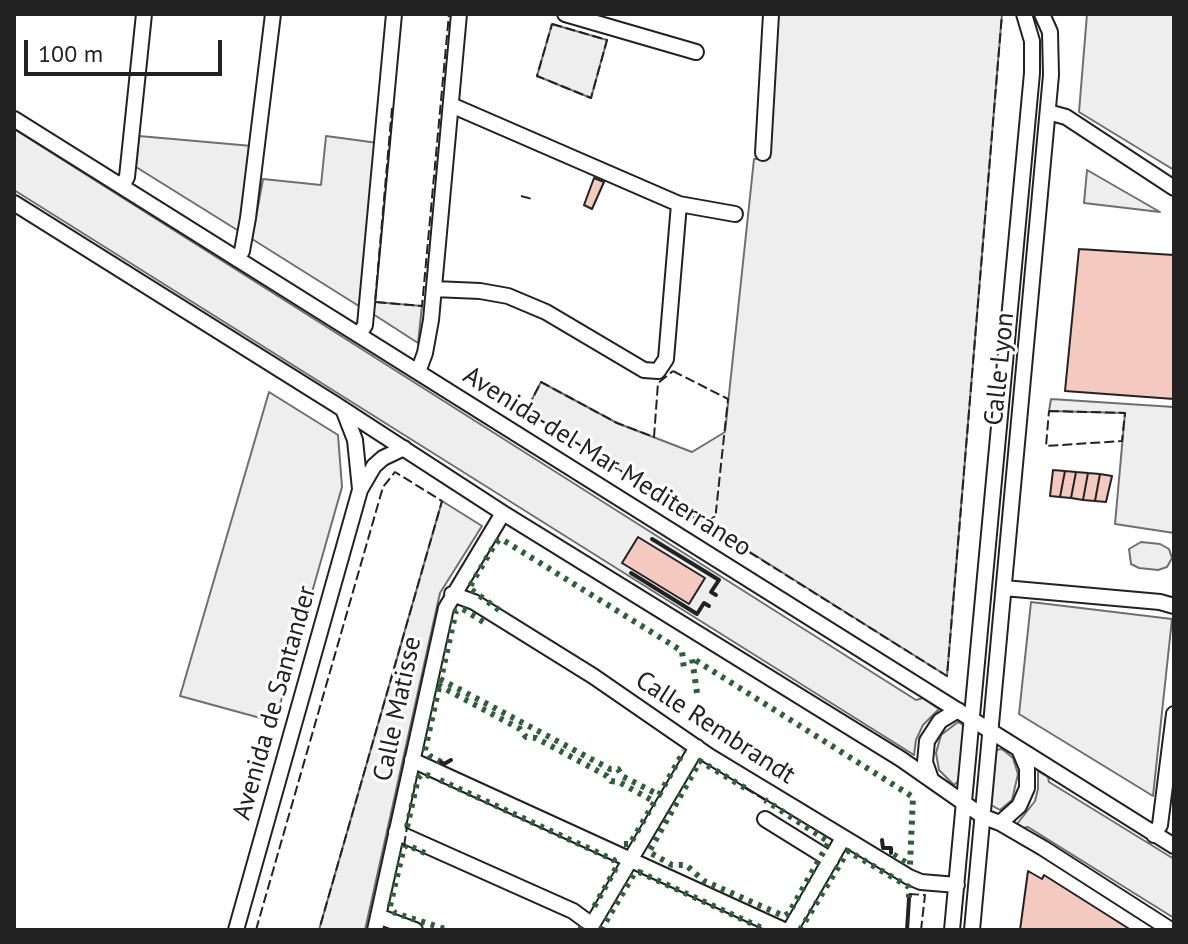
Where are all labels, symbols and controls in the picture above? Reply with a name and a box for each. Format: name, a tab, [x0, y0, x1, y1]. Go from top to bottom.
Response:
scale bar	[28, 24, 226, 74]
text: 100 m	[38, 38, 103, 69]
street label: Calle Lyon	[979, 311, 1021, 427]
street label: Avenida del Mar Mediterráneo	[457, 360, 757, 564]
street label: Avenida de Santander	[227, 582, 323, 824]
street label: Calle Matisse	[367, 634, 429, 784]
street label: Calle Rembrandt	[629, 665, 801, 791]

